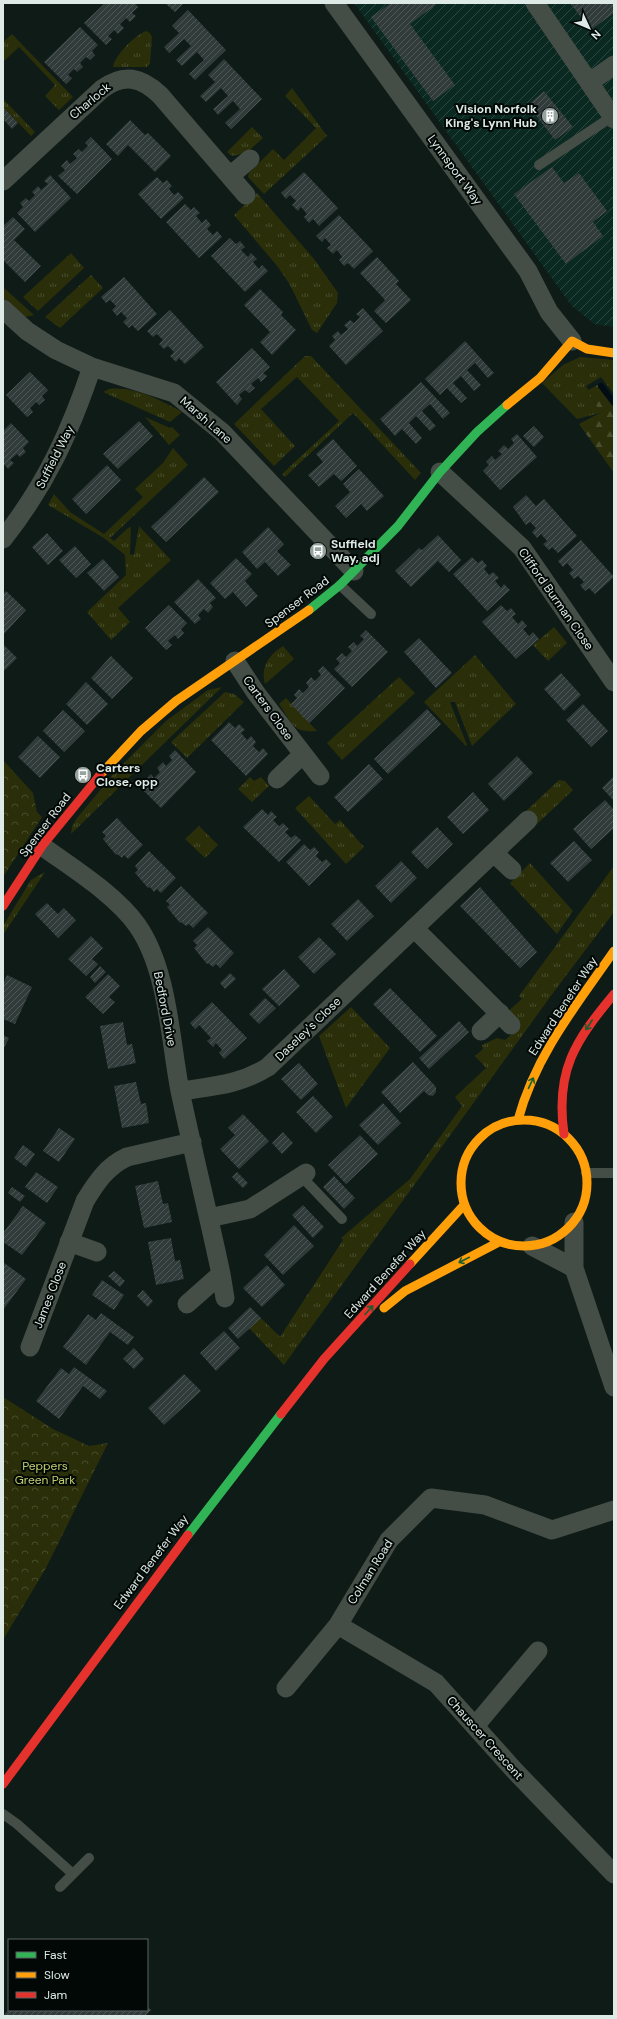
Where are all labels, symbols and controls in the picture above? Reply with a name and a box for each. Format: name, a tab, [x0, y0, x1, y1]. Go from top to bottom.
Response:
north arrow	[569, 8, 609, 48]
text: N	[588, 27, 604, 43]
street label: Charlock	[66, 79, 114, 123]
place label: Vision Norfolk King's Lynn Hub	[445, 101, 537, 131]
building icon: Vision Norfolk King's Lynn Hub	[540, 106, 560, 126]
street label: Lynnsport Way	[424, 132, 486, 209]
street label: Marsh Lane	[177, 393, 235, 447]
street label: Suffield Way	[32, 422, 78, 491]
place label: Suffield Way, adj	[331, 536, 380, 566]
bus stop icon: Suffield Way, adj	[308, 541, 328, 561]
street label: Clifford Burman Close	[515, 545, 597, 653]
street label: Spenser Road	[262, 573, 332, 631]
street label: Carters Close	[239, 673, 297, 744]
place label: Carters Close, opp	[96, 760, 158, 790]
bus stop icon: Carters Close, opp	[73, 765, 93, 785]
street label: Spenser Road	[16, 790, 74, 860]
street label: Edward Benefer Way	[525, 953, 601, 1058]
street label: Bedford Drive	[150, 970, 180, 1048]
street label: Daseley's Close	[272, 993, 345, 1065]
one-way arrow	[585, 1019, 594, 1030]
one-way arrow	[528, 1078, 535, 1090]
street label: Edward Benefer Way	[341, 1226, 430, 1322]
one-way arrow	[458, 1257, 470, 1264]
street label: James Close	[30, 1259, 70, 1331]
one-way arrow	[364, 1305, 374, 1315]
park label: Peppers Green Park	[15, 1458, 75, 1488]
street label: Edward Benefer Way	[110, 1511, 192, 1613]
street label: Colman Road	[344, 1537, 396, 1607]
street label: Chauscer Crescent	[443, 1693, 527, 1783]
legend	[8, 1939, 148, 2011]
text: Fast	[44, 1947, 67, 1963]
text: Slow	[44, 1967, 70, 1983]
text: Jam	[44, 1987, 67, 2003]

